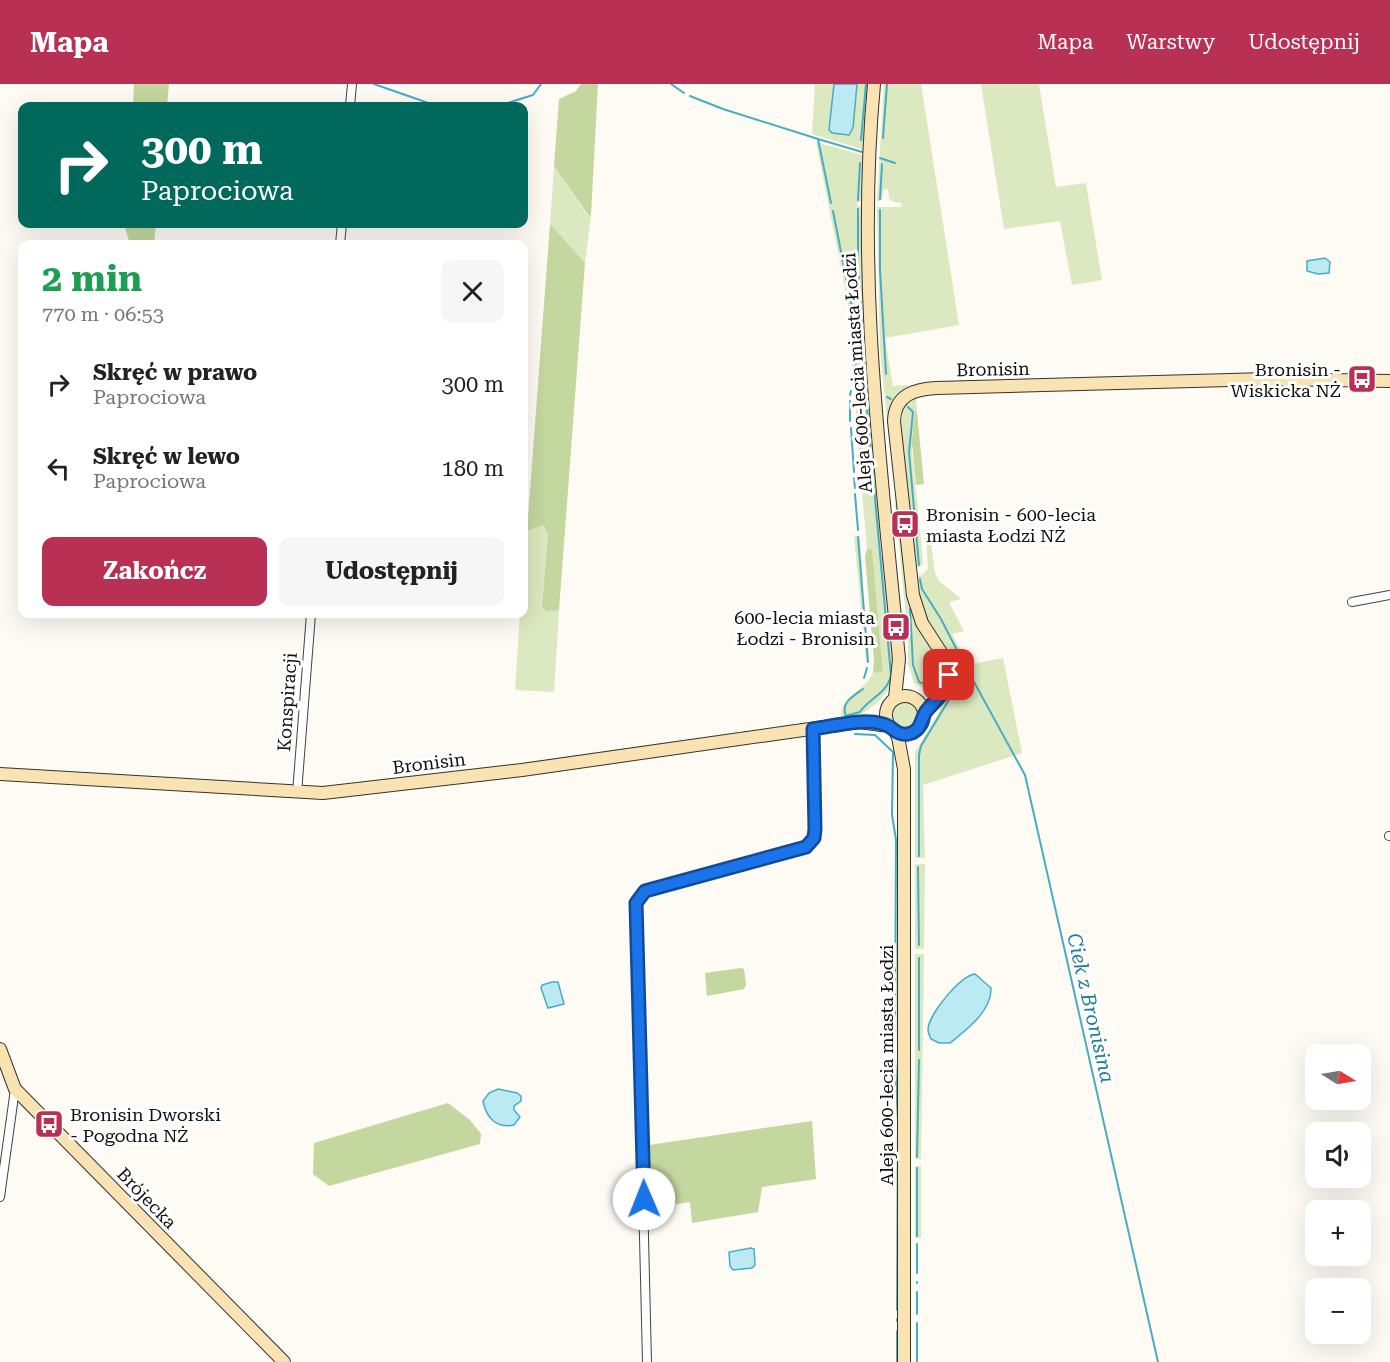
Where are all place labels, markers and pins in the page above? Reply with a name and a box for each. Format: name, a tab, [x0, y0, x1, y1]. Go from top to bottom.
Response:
place label: Bronisin - Wiskicka NŻ	[1230, 359, 1341, 401]
bus stop icon: Bronisin - Wiskicka NŻ	[1346, 363, 1378, 395]
place label: Bronisin - 600-lecia miasta Łodzi NŻ	[926, 504, 1096, 546]
bus stop icon: Bronisin - 600-lecia miasta Łodzi NŻ	[889, 508, 921, 540]
place label: 600-lecia miasta Łodzi - Bronisin	[734, 607, 875, 649]
bus stop icon: 600-lecia miasta Łodzi - Bronisin	[880, 611, 912, 643]
pin	[923, 649, 974, 700]
place label: Bronisin Dworski - Pogodna NŻ	[70, 1104, 221, 1146]
bus stop icon: Bronisin Dworski - Pogodna NŻ	[33, 1108, 65, 1140]

